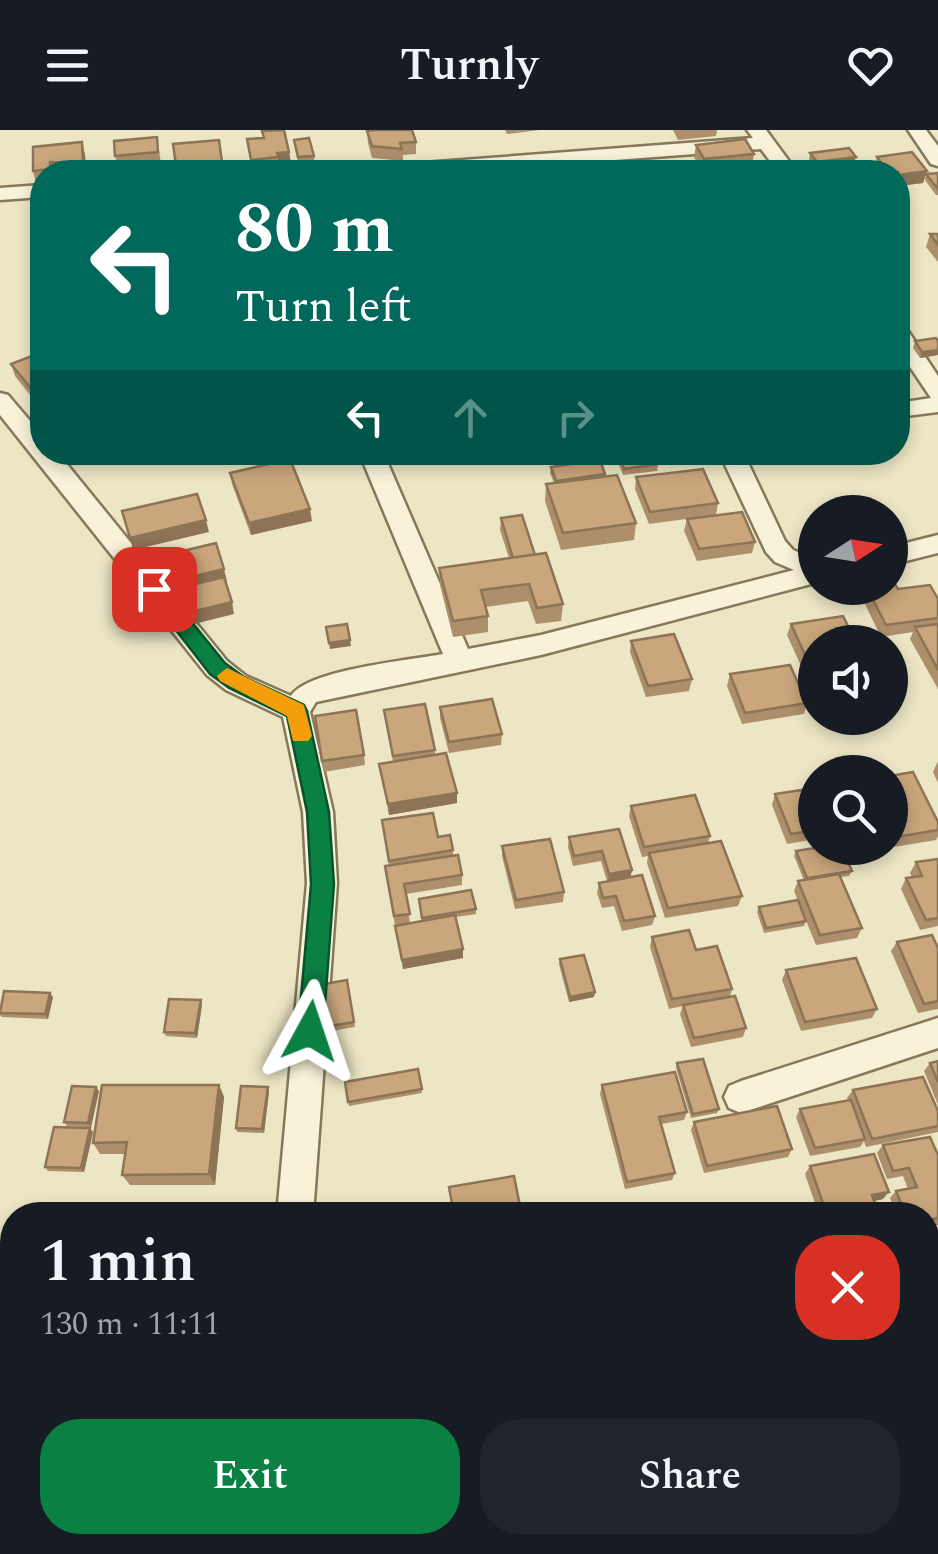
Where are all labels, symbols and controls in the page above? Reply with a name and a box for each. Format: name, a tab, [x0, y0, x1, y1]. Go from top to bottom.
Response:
text: Turnly	[400, 31, 538, 100]
icon: menu	[40, 38, 95, 93]
icon: heart	[843, 38, 898, 93]
text: 80 m	[235, 177, 394, 283]
icon: left	[70, 200, 200, 330]
text: Turn left	[235, 273, 412, 342]
icon: left	[338, 390, 393, 445]
icon: ahead	[443, 390, 498, 445]
icon: right	[548, 390, 603, 445]
north arrow	[798, 495, 908, 605]
map controls	[798, 495, 908, 865]
pin	[112, 547, 197, 632]
icon: arrive	[127, 562, 182, 617]
button: sound	[798, 625, 908, 735]
button: search	[798, 755, 908, 865]
position arrow	[258, 979, 362, 1083]
text: 1 min	[40, 1216, 196, 1308]
button: close	[795, 1235, 900, 1340]
text: 130 m · 11:11	[40, 1300, 220, 1349]
button: Exit	[40, 1419, 460, 1534]
button: Share	[480, 1419, 900, 1534]

